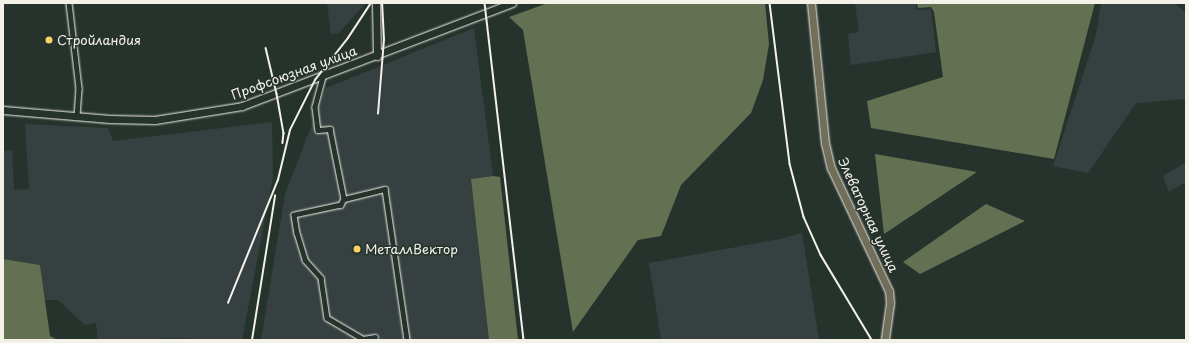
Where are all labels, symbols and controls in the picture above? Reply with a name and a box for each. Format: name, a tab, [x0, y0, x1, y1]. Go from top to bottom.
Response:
place label: Стройландия	[57, 32, 141, 48]
marker: Стройландия	[44, 35, 54, 45]
street label: Профсоюзная улица	[229, 43, 359, 103]
street label: Элеваторная улица	[834, 155, 902, 275]
place label: МеталлВектор	[365, 241, 458, 257]
marker: МеталлВектор	[352, 244, 362, 254]

